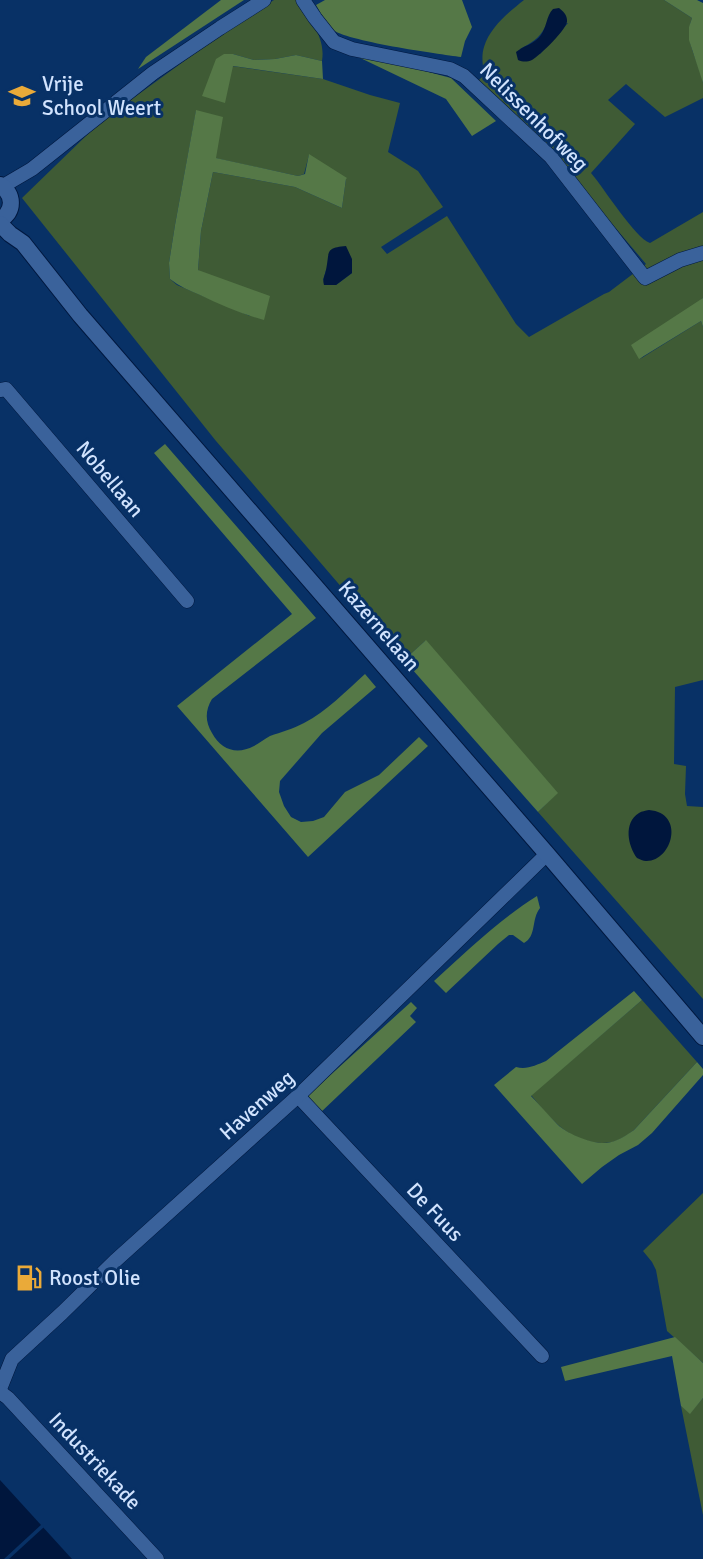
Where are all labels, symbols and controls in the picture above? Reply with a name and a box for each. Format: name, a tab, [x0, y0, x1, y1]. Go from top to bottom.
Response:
street label: Nelissenhofweg	[474, 57, 594, 177]
place label: Vrije School Weert	[42, 71, 161, 121]
school or university icon: Vrije School Weert	[7, 81, 37, 111]
street label: Nobellaan	[71, 436, 149, 522]
street label: Kazernelaan	[333, 575, 425, 677]
street label: Havenweg	[214, 1065, 300, 1145]
street label: De Fuus	[401, 1177, 469, 1247]
fuel station icon: Roost Olie	[14, 1263, 44, 1293]
place label: Roost Olie	[49, 1265, 140, 1291]
street label: Industriekade	[43, 1407, 147, 1515]

